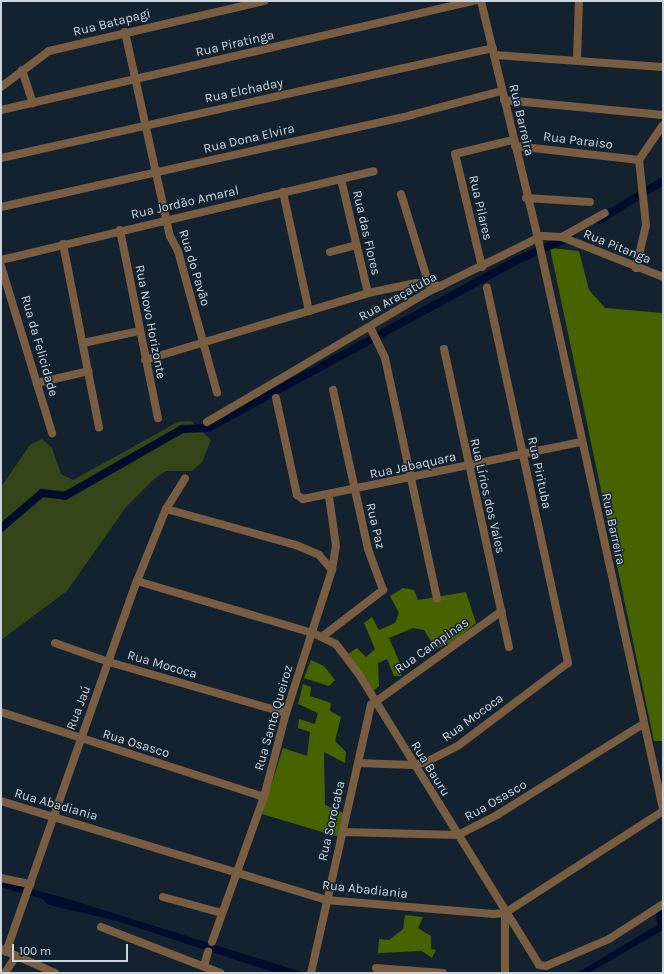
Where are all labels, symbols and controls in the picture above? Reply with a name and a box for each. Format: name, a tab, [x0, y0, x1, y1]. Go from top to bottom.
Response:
street label: Rua Batapagi	[72, 6, 152, 40]
street label: Rua Piratinga	[194, 27, 276, 61]
street label: Rua Elchaday	[203, 75, 285, 107]
street label: Rua Barreira	[505, 83, 537, 157]
street label: Rua Dona Elvira	[202, 121, 296, 157]
street label: Rua Paraiso	[542, 129, 614, 153]
street label: Rua Pilares	[465, 174, 495, 242]
street label: Rua Jordão Amaral	[129, 183, 241, 223]
street label: Rua das Flores	[349, 189, 383, 277]
street label: Rua Pitanga	[581, 226, 653, 268]
street label: Rua do Pavão	[175, 228, 213, 308]
street label: Rua Novo Horizonte	[131, 264, 169, 380]
street label: Rua Araçatuba	[356, 269, 440, 325]
street label: Rua da Felicidade	[17, 294, 61, 398]
street label: Rua Pirituba	[524, 436, 554, 510]
street label: Rua Lírios dos Vales	[466, 437, 508, 555]
street label: Rua Jabaquara	[368, 449, 458, 483]
street label: Rua Barreira	[598, 492, 628, 566]
street label: Rua Paz	[362, 502, 388, 550]
street label: Rua Campinas	[392, 615, 472, 677]
street label: Rua Mococa	[125, 648, 199, 682]
street label: Rua Santo Queiroz	[251, 664, 297, 772]
street label: Rua Jaú	[63, 684, 95, 732]
street label: Rua Mococa	[439, 691, 507, 745]
street label: Rua Osasco	[101, 726, 171, 762]
street label: Rua Bauru	[407, 739, 453, 799]
street label: Rua Osasco	[462, 777, 530, 825]
street label: Rua Sorocaba	[315, 780, 349, 862]
street label: Rua Abadiania	[13, 786, 99, 824]
street label: Rua Abadiania	[321, 878, 409, 902]
scale bar	[14, 936, 130, 962]
text: 100 m	[19, 944, 51, 958]

